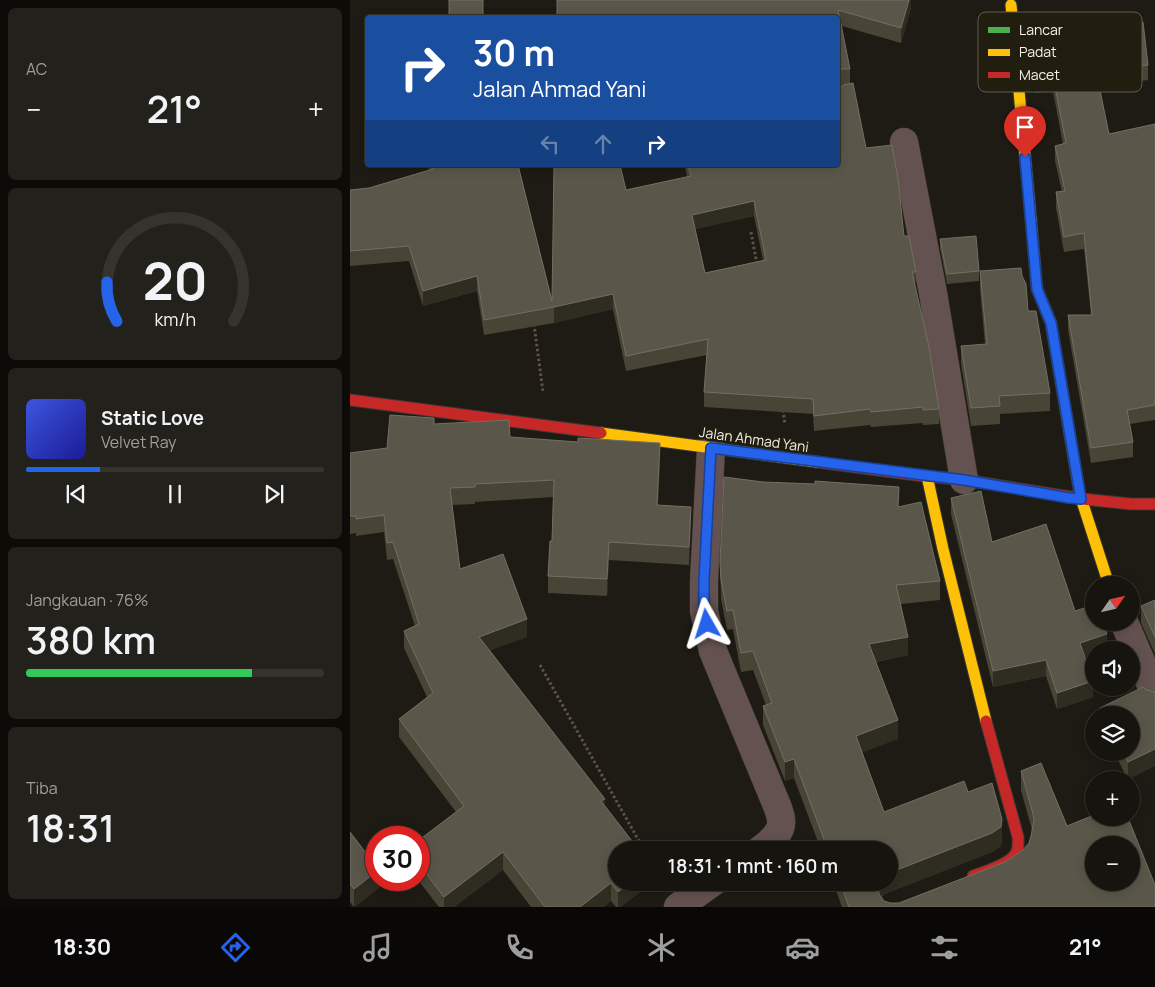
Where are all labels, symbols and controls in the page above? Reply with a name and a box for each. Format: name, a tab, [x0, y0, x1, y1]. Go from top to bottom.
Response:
legend	[978, 12, 1142, 92]
text: Lancar	[1019, 20, 1063, 39]
text: 30 m	[473, 29, 555, 77]
icon: right	[390, 35, 455, 100]
text: Padat	[1019, 42, 1057, 61]
text: AC	[26, 58, 47, 80]
text: Macet	[1019, 65, 1060, 84]
text: Jalan Ahmad Yani	[473, 74, 646, 104]
text: 21°	[147, 82, 202, 134]
text: −	[26, 90, 41, 128]
text: +	[308, 90, 324, 128]
pin	[1004, 106, 1046, 157]
icon: arrive	[1011, 113, 1039, 141]
icon: left	[536, 130, 564, 158]
icon: ahead	[589, 130, 617, 158]
icon: right	[642, 130, 670, 158]
text: 20	[142, 245, 208, 316]
text: km/h	[154, 307, 196, 331]
text: Static Love	[101, 405, 204, 431]
street label: Jalan Ahmad Yani	[698, 422, 810, 456]
text: Velvet Ray	[101, 431, 177, 453]
icon: previous	[62, 480, 90, 508]
icon: pause	[161, 480, 189, 508]
icon: next	[260, 480, 288, 508]
north arrow	[1085, 576, 1140, 631]
map controls	[1085, 576, 1140, 891]
text: Jangkauan · 76%	[26, 589, 148, 611]
position arrow	[680, 597, 732, 649]
text: 380 km	[26, 613, 156, 665]
button: sound	[1085, 641, 1140, 696]
button: layers	[1085, 706, 1140, 761]
button: +	[1085, 771, 1140, 826]
text: Tiba	[26, 777, 58, 799]
text: 18:31	[26, 801, 115, 853]
speed limit sign: 30	[365, 826, 430, 891]
button: −	[1085, 836, 1140, 891]
text: 18:31 · 1 mnt · 160 m	[668, 853, 838, 879]
icon: directions	[218, 930, 253, 965]
icon: music	[360, 930, 395, 965]
icon: phone	[502, 930, 537, 965]
icon: climate	[644, 930, 679, 965]
icon: car	[785, 930, 820, 965]
icon: filters	[927, 930, 962, 965]
text: 18:30	[53, 932, 111, 962]
text: 21°	[1069, 932, 1102, 962]

